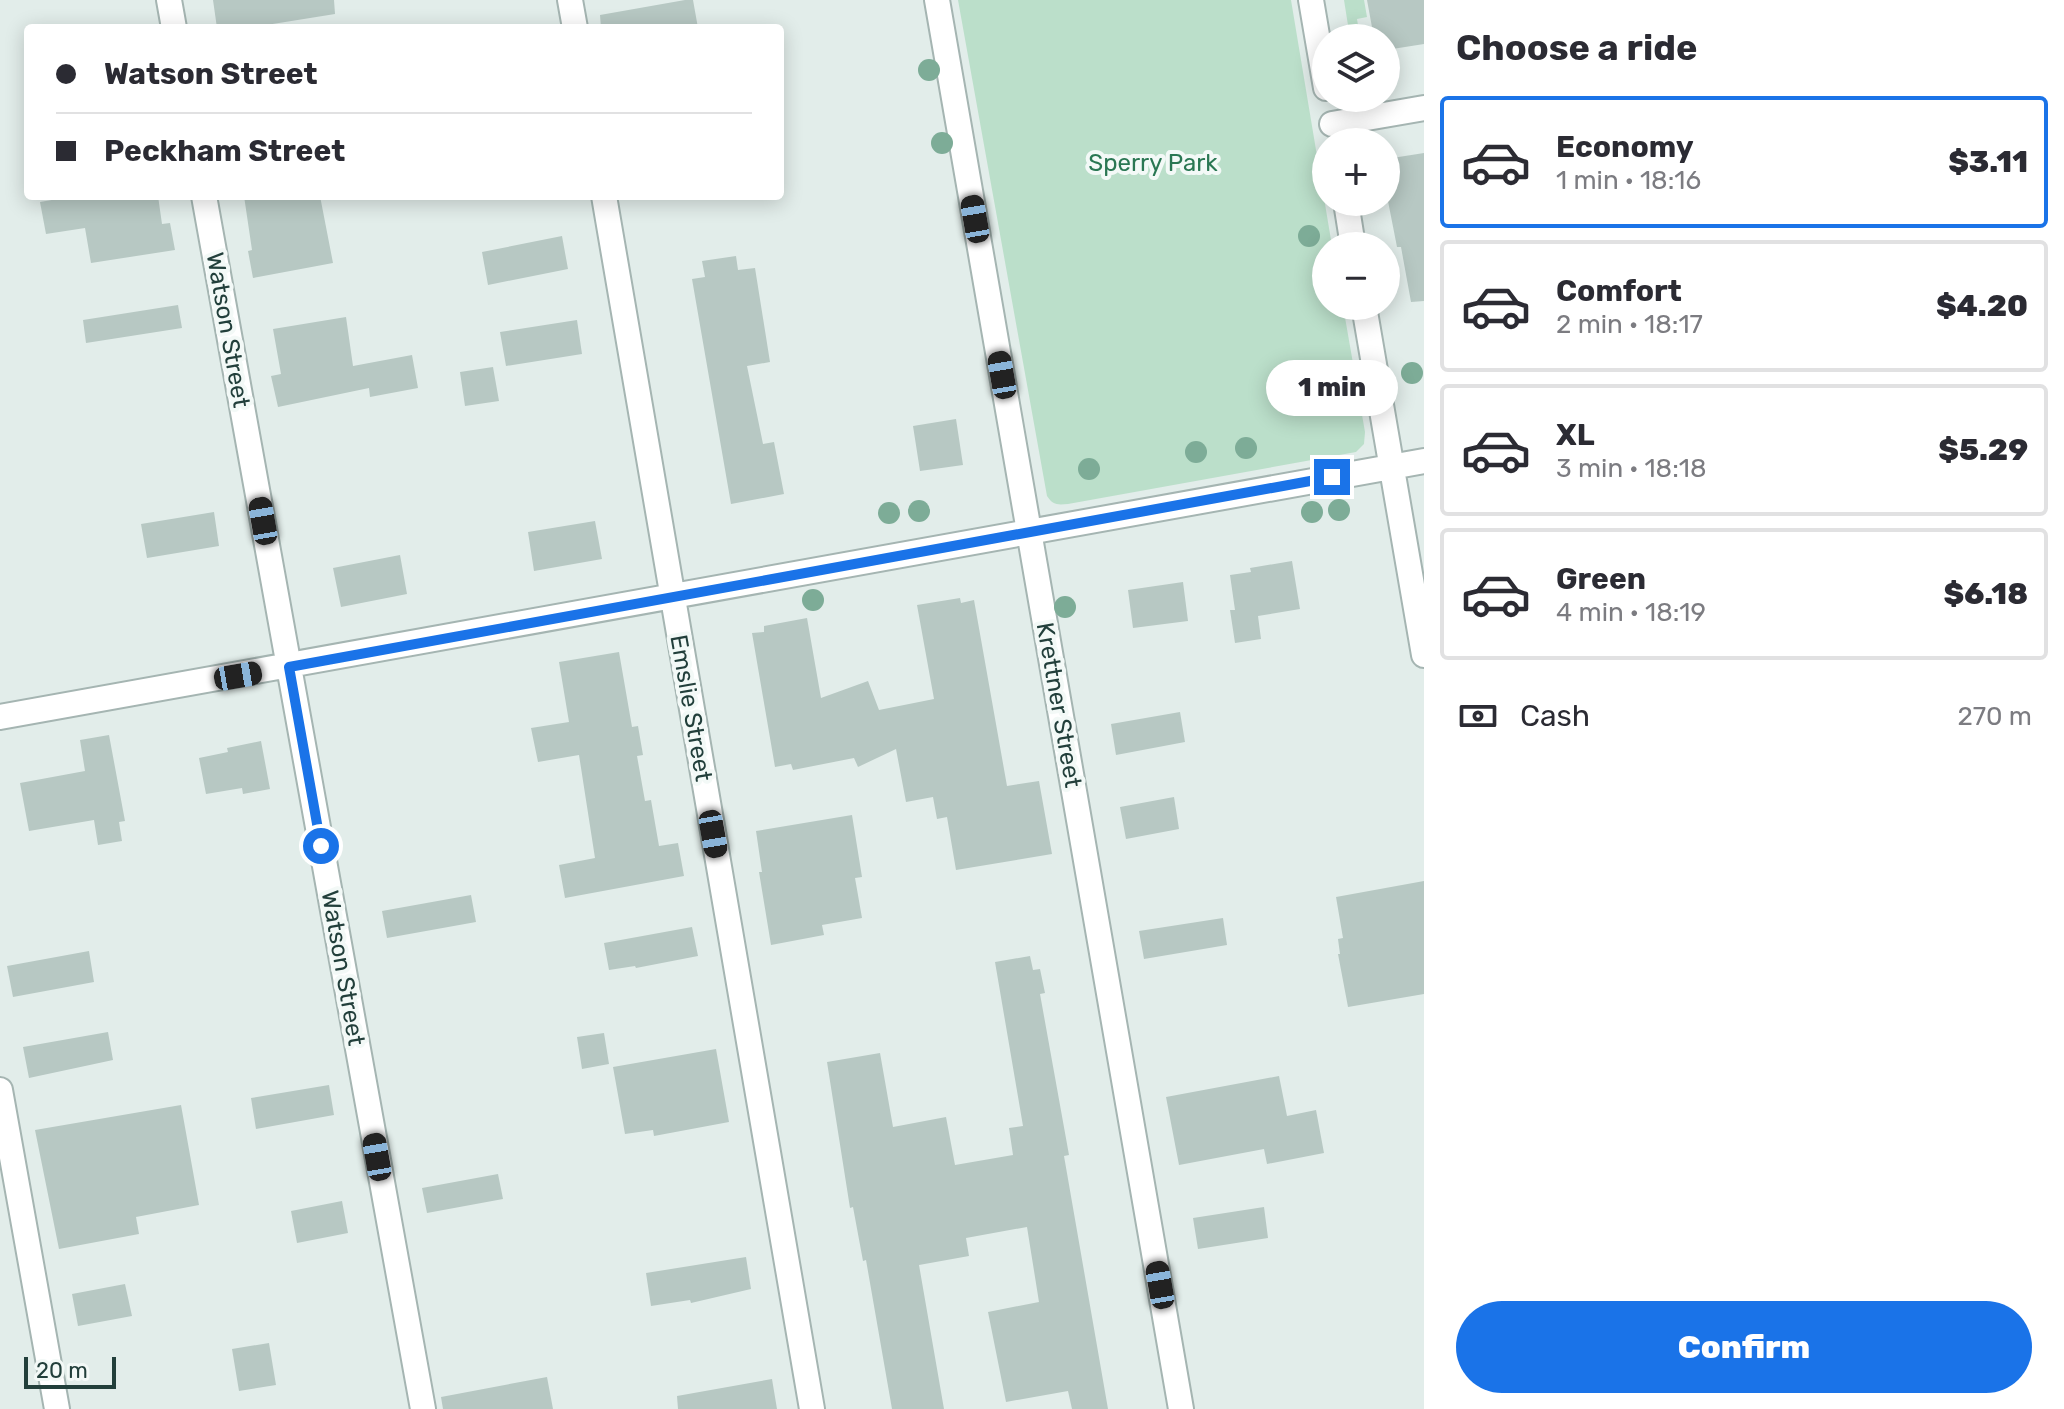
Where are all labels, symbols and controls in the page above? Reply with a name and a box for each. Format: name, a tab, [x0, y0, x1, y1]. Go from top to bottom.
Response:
map controls	[1312, 24, 1400, 320]
button: layers	[1312, 24, 1400, 112]
text: Choose a ride	[1456, 26, 1697, 69]
text: Watson Street	[104, 56, 318, 92]
icon: car	[1460, 126, 1532, 198]
button: +	[1312, 128, 1400, 216]
text: Economy	[1556, 129, 1694, 165]
text: Peckham Street	[104, 133, 345, 169]
text: $3.11	[1948, 144, 2028, 180]
park label: Sperry Park	[1088, 149, 1218, 177]
text: 1 min · 18:16	[1556, 165, 1701, 196]
car	[959, 193, 991, 245]
button: −	[1312, 232, 1400, 320]
street label: Watson Street	[201, 250, 255, 410]
icon: car	[1460, 270, 1532, 342]
text: Comfort	[1556, 273, 1682, 309]
text: $4.20	[1936, 288, 2028, 324]
text: 2 min · 18:17	[1556, 309, 1703, 340]
car	[986, 349, 1018, 401]
callout: 1 min	[1266, 361, 1398, 417]
text: 1 min	[1298, 372, 1366, 403]
icon: car	[1460, 414, 1532, 486]
text: XL	[1556, 417, 1595, 453]
text: $5.29	[1938, 432, 2028, 468]
text: 3 min · 18:18	[1556, 453, 1706, 484]
route end	[1314, 459, 1350, 495]
car	[247, 495, 279, 547]
icon: car	[1460, 558, 1532, 630]
text: Green	[1556, 561, 1646, 597]
text: $6.18	[1944, 576, 2028, 612]
text: 4 min · 18:19	[1556, 597, 1706, 628]
street label: Krettner Street	[1031, 620, 1087, 790]
street label: Emslie Street	[664, 632, 718, 784]
car	[212, 660, 264, 692]
icon: cash	[1456, 694, 1500, 738]
text: Cash	[1520, 698, 1590, 734]
text: 270 m	[1957, 701, 2032, 732]
car	[697, 808, 729, 860]
route start	[303, 828, 339, 864]
street label: Watson Street	[316, 888, 370, 1048]
car	[361, 1131, 393, 1183]
car	[1144, 1259, 1176, 1311]
button: Confirm	[1456, 1301, 2032, 1393]
scale bar	[24, 1353, 116, 1389]
text: 20 m	[36, 1357, 88, 1384]

